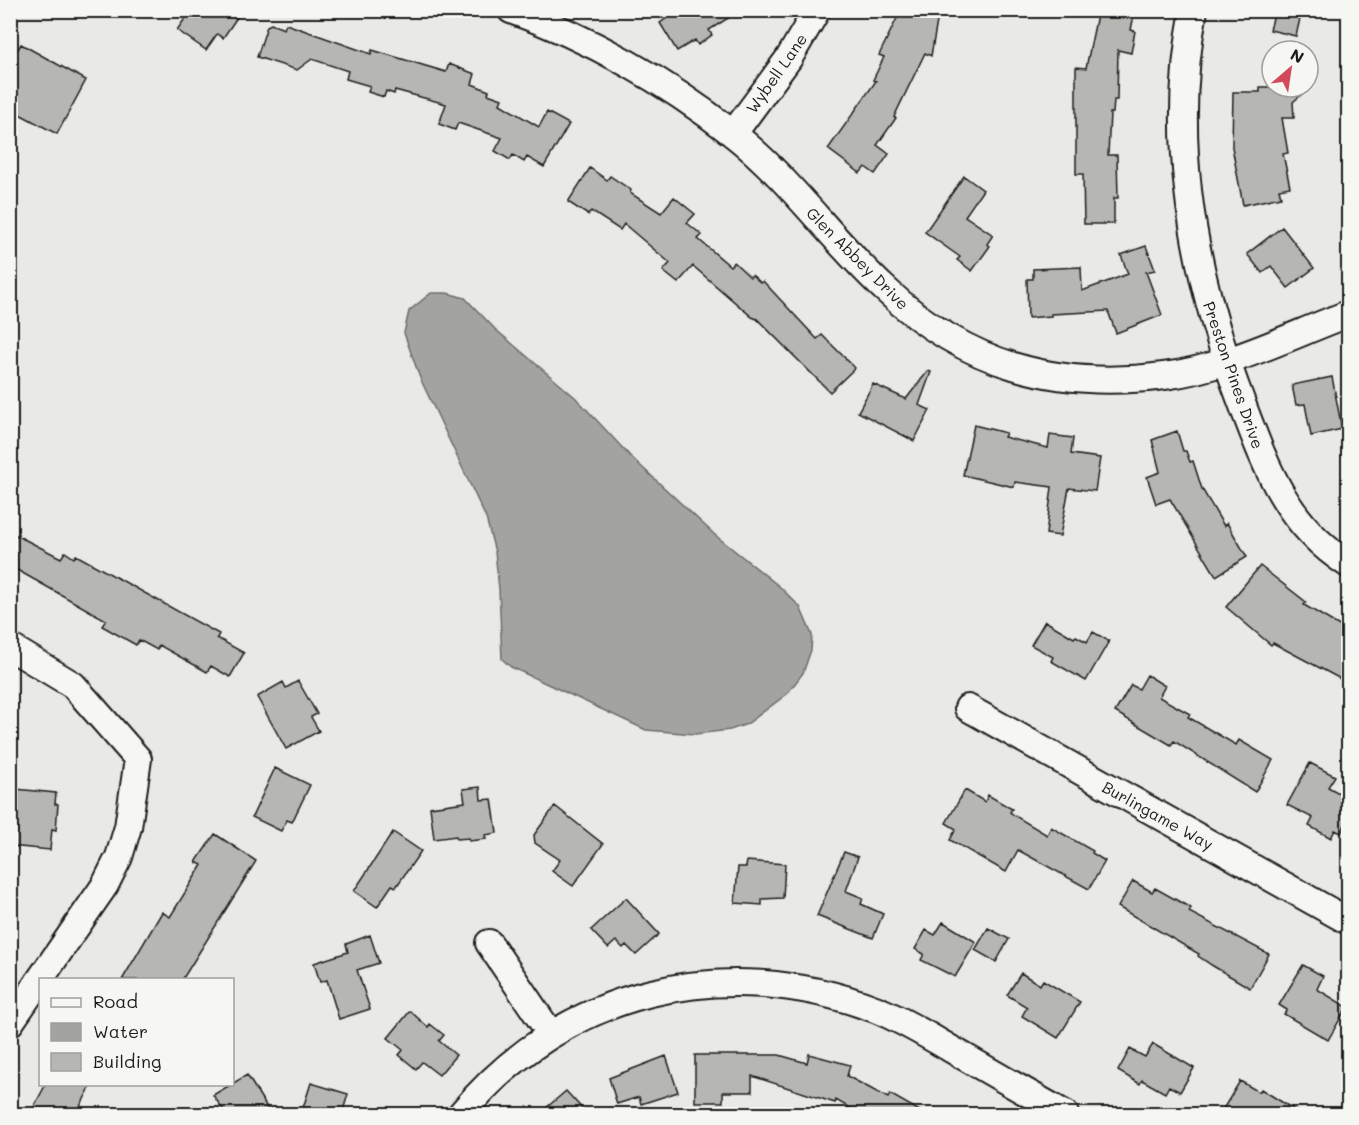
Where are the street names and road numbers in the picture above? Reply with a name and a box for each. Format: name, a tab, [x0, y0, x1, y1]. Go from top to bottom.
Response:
street label: Wybell Lane	[741, 29, 811, 117]
street label: Glen Abbey Drive	[802, 202, 914, 314]
street label: Preston Pines Drive	[1199, 298, 1269, 452]
street label: Burlingame Way	[1099, 776, 1217, 854]

